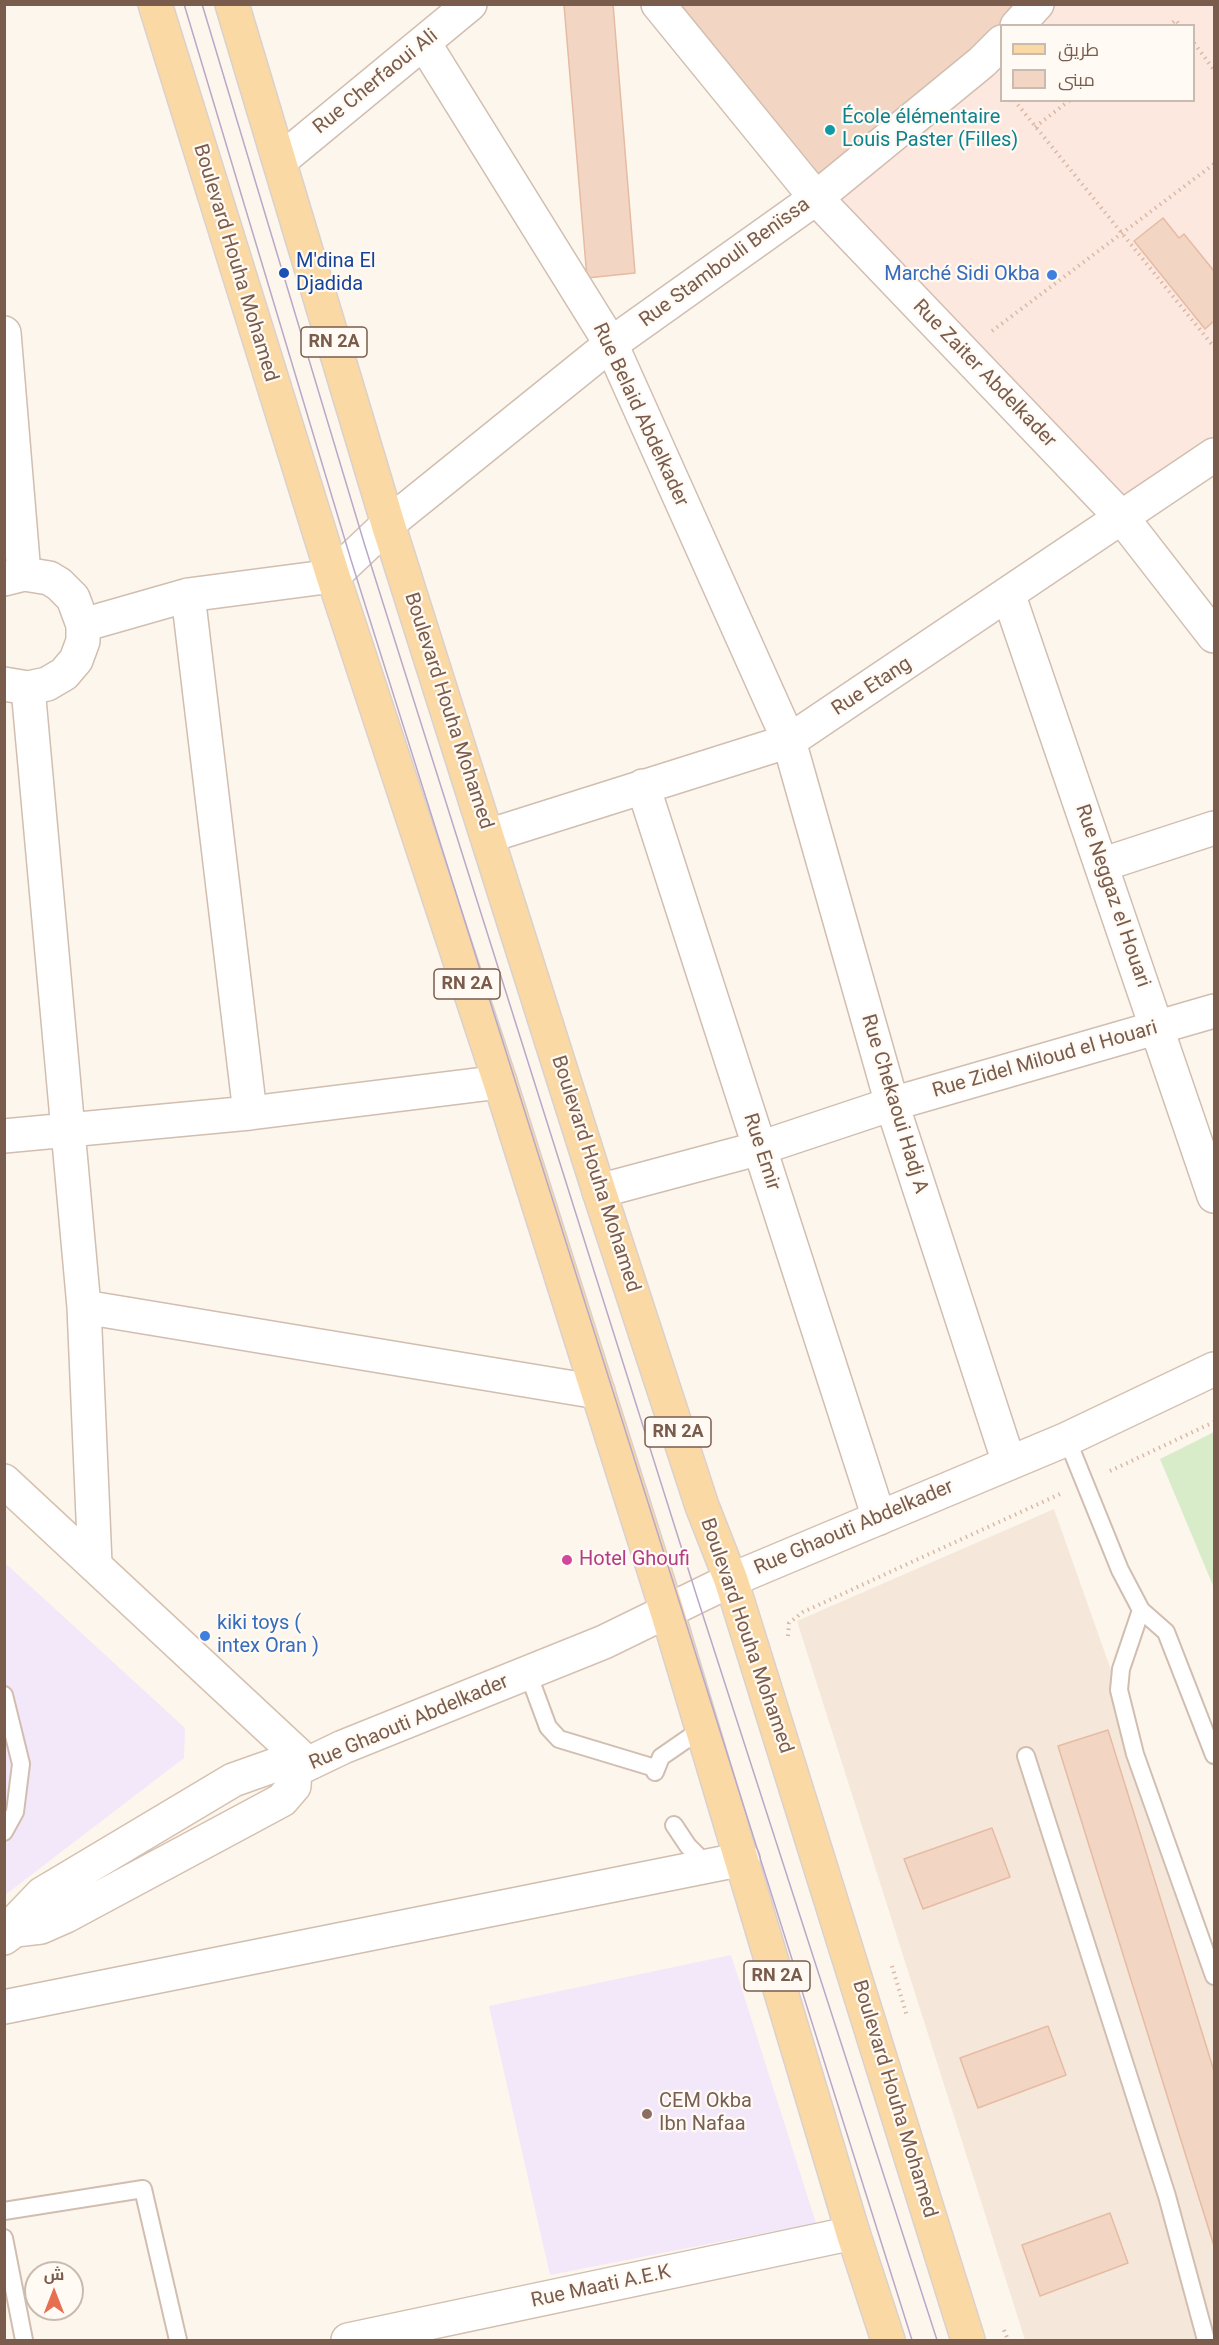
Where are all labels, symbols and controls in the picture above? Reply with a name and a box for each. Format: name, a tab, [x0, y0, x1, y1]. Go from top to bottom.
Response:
street label: Rue Cherfaoui Ali	[309, 24, 443, 140]
legend	[1000, 24, 1195, 102]
text: طريق	[1058, 39, 1099, 60]
text: مبنى	[1058, 69, 1095, 90]
place label: École élémentaire Louis Paster (Filles)	[842, 106, 1018, 153]
marker: École élémentaire Louis Paster (Filles)	[823, 123, 837, 137]
street label: Boulevard Houha Mohamed	[187, 141, 283, 385]
street label: Rue Stambouli Benïssa	[635, 193, 815, 333]
place label: M'dina El Djadida	[296, 250, 376, 297]
place label: Marché Sidi Okba	[884, 263, 1040, 287]
marker: M'dina El Djadida	[277, 266, 291, 280]
marker: Marché Sidi Okba	[1045, 268, 1059, 282]
street label: Rue Zaiter Abdelkader	[907, 295, 1061, 453]
street label: Rue Belaid Abdelkader	[587, 320, 693, 510]
road number: RN 2A	[301, 327, 367, 357]
street label: Boulevard Houha Mohamed	[398, 590, 498, 832]
street label: Rue Etang	[828, 652, 916, 722]
street label: Rue Neggaz el Houari	[1069, 801, 1155, 991]
road number: RN 2A	[434, 969, 500, 999]
street label: Rue Chekaoui Hadj A	[855, 1012, 933, 1196]
street label: Rue Zidel Miloud el Houari	[930, 1016, 1160, 1104]
street label: Boulevard Houha Mohamed	[545, 1053, 645, 1295]
street label: Rue Emir	[737, 1111, 785, 1193]
road number: RN 2A	[645, 1417, 711, 1447]
street label: Rue Ghaouti Abdelkader	[751, 1475, 957, 1581]
street label: Boulevard Houha Mohamed	[694, 1515, 798, 1757]
place label: Hotel Ghoufi	[579, 1548, 690, 1572]
marker: Hotel Ghoufi	[560, 1553, 574, 1567]
place label: kiki toys ( intex Oran )	[217, 1612, 319, 1659]
marker: kiki toys ( intex Oran )	[198, 1629, 212, 1643]
street label: Rue Ghaouti Abdelkader	[306, 1670, 512, 1776]
road number: RN 2A	[744, 1961, 810, 1991]
street label: Boulevard Houha Mohamed	[846, 1977, 942, 2221]
place label: CEM Okba Ibn Nafaa	[659, 2090, 752, 2137]
marker: CEM Okba Ibn Nafaa	[640, 2107, 654, 2121]
street label: Rue Maati A.E.K	[529, 2260, 673, 2314]
north arrow	[24, 2261, 84, 2321]
text: ش	[44, 2265, 64, 2284]

